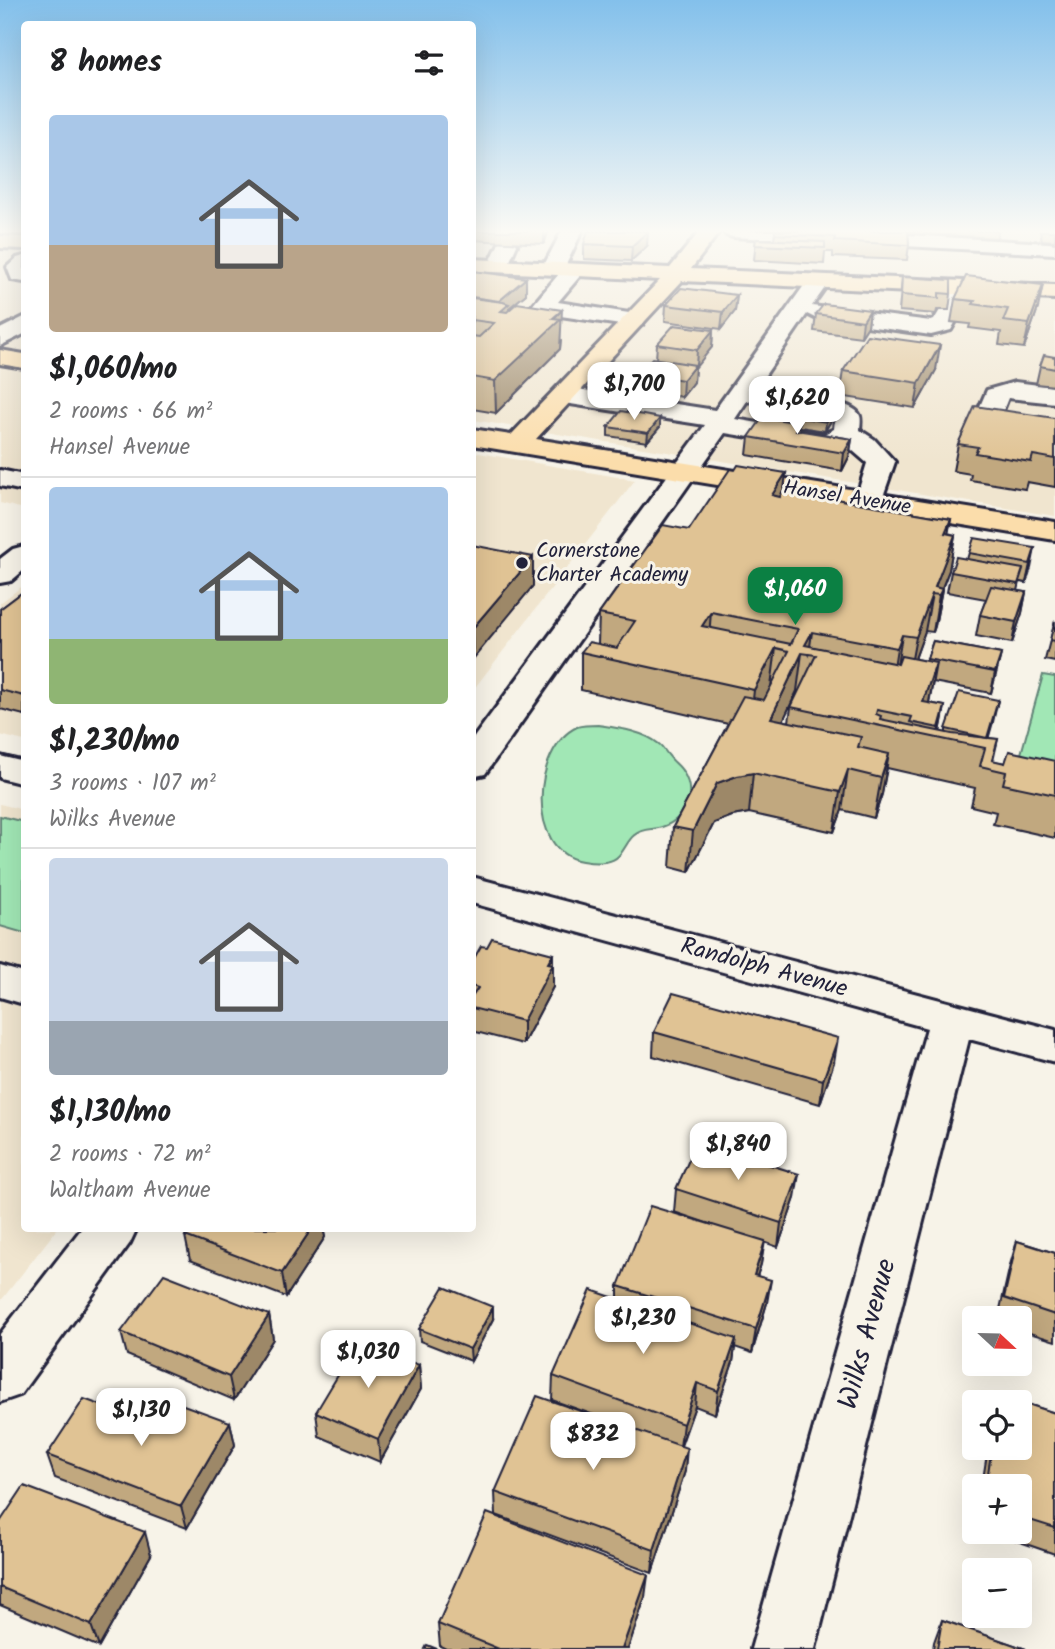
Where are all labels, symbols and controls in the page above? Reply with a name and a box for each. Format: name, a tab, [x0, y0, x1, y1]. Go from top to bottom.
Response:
text: 8 homes	[49, 39, 162, 87]
icon: filters	[410, 44, 448, 82]
icon: home	[186, 161, 312, 287]
text: $1,060/mo	[49, 346, 177, 394]
pin: $1,700	[577, 362, 691, 422]
text: $1,700	[603, 367, 665, 403]
pin: $1,620	[740, 376, 854, 436]
text: $1,620	[765, 381, 829, 417]
text: 2 rooms · 66 m²	[49, 394, 212, 430]
text: Hansel Avenue	[49, 430, 190, 466]
street label: Hansel Avenue	[781, 472, 914, 524]
icon: home	[186, 533, 312, 659]
place label: Cornerstone Charter Academy	[536, 535, 688, 592]
marker: Cornerstone Charter Academy	[514, 555, 530, 571]
pin: $1,060	[738, 568, 852, 627]
text: $1,060	[764, 572, 826, 608]
text: $1,230/mo	[49, 718, 180, 766]
text: 3 rooms · 107 m²	[49, 766, 216, 802]
text: Wilks Avenue	[49, 802, 176, 838]
icon: home	[186, 904, 312, 1030]
street label: Randolph Avenue	[676, 927, 852, 1009]
text: $1,130/mo	[49, 1089, 171, 1137]
pin: $1,840	[681, 1122, 795, 1182]
text: $1,840	[706, 1127, 770, 1163]
text: 2 rooms · 72 m²	[49, 1137, 211, 1173]
text: Waltham Avenue	[49, 1173, 211, 1209]
street label: Wilks Avenue	[826, 1253, 910, 1414]
pin: $1,230	[586, 1296, 700, 1356]
text: $1,230	[611, 1301, 675, 1337]
north arrow	[962, 1306, 1032, 1376]
map controls	[962, 1306, 1032, 1628]
pin: $1,030	[311, 1330, 425, 1390]
text: $1,030	[337, 1335, 399, 1371]
pin: $1,130	[84, 1388, 198, 1448]
button: locate	[962, 1390, 1032, 1460]
text: $1,130	[112, 1393, 170, 1429]
pin: $832	[552, 1412, 634, 1472]
text: $832	[566, 1417, 620, 1453]
button: +	[962, 1474, 1032, 1544]
button: −	[962, 1558, 1032, 1628]

